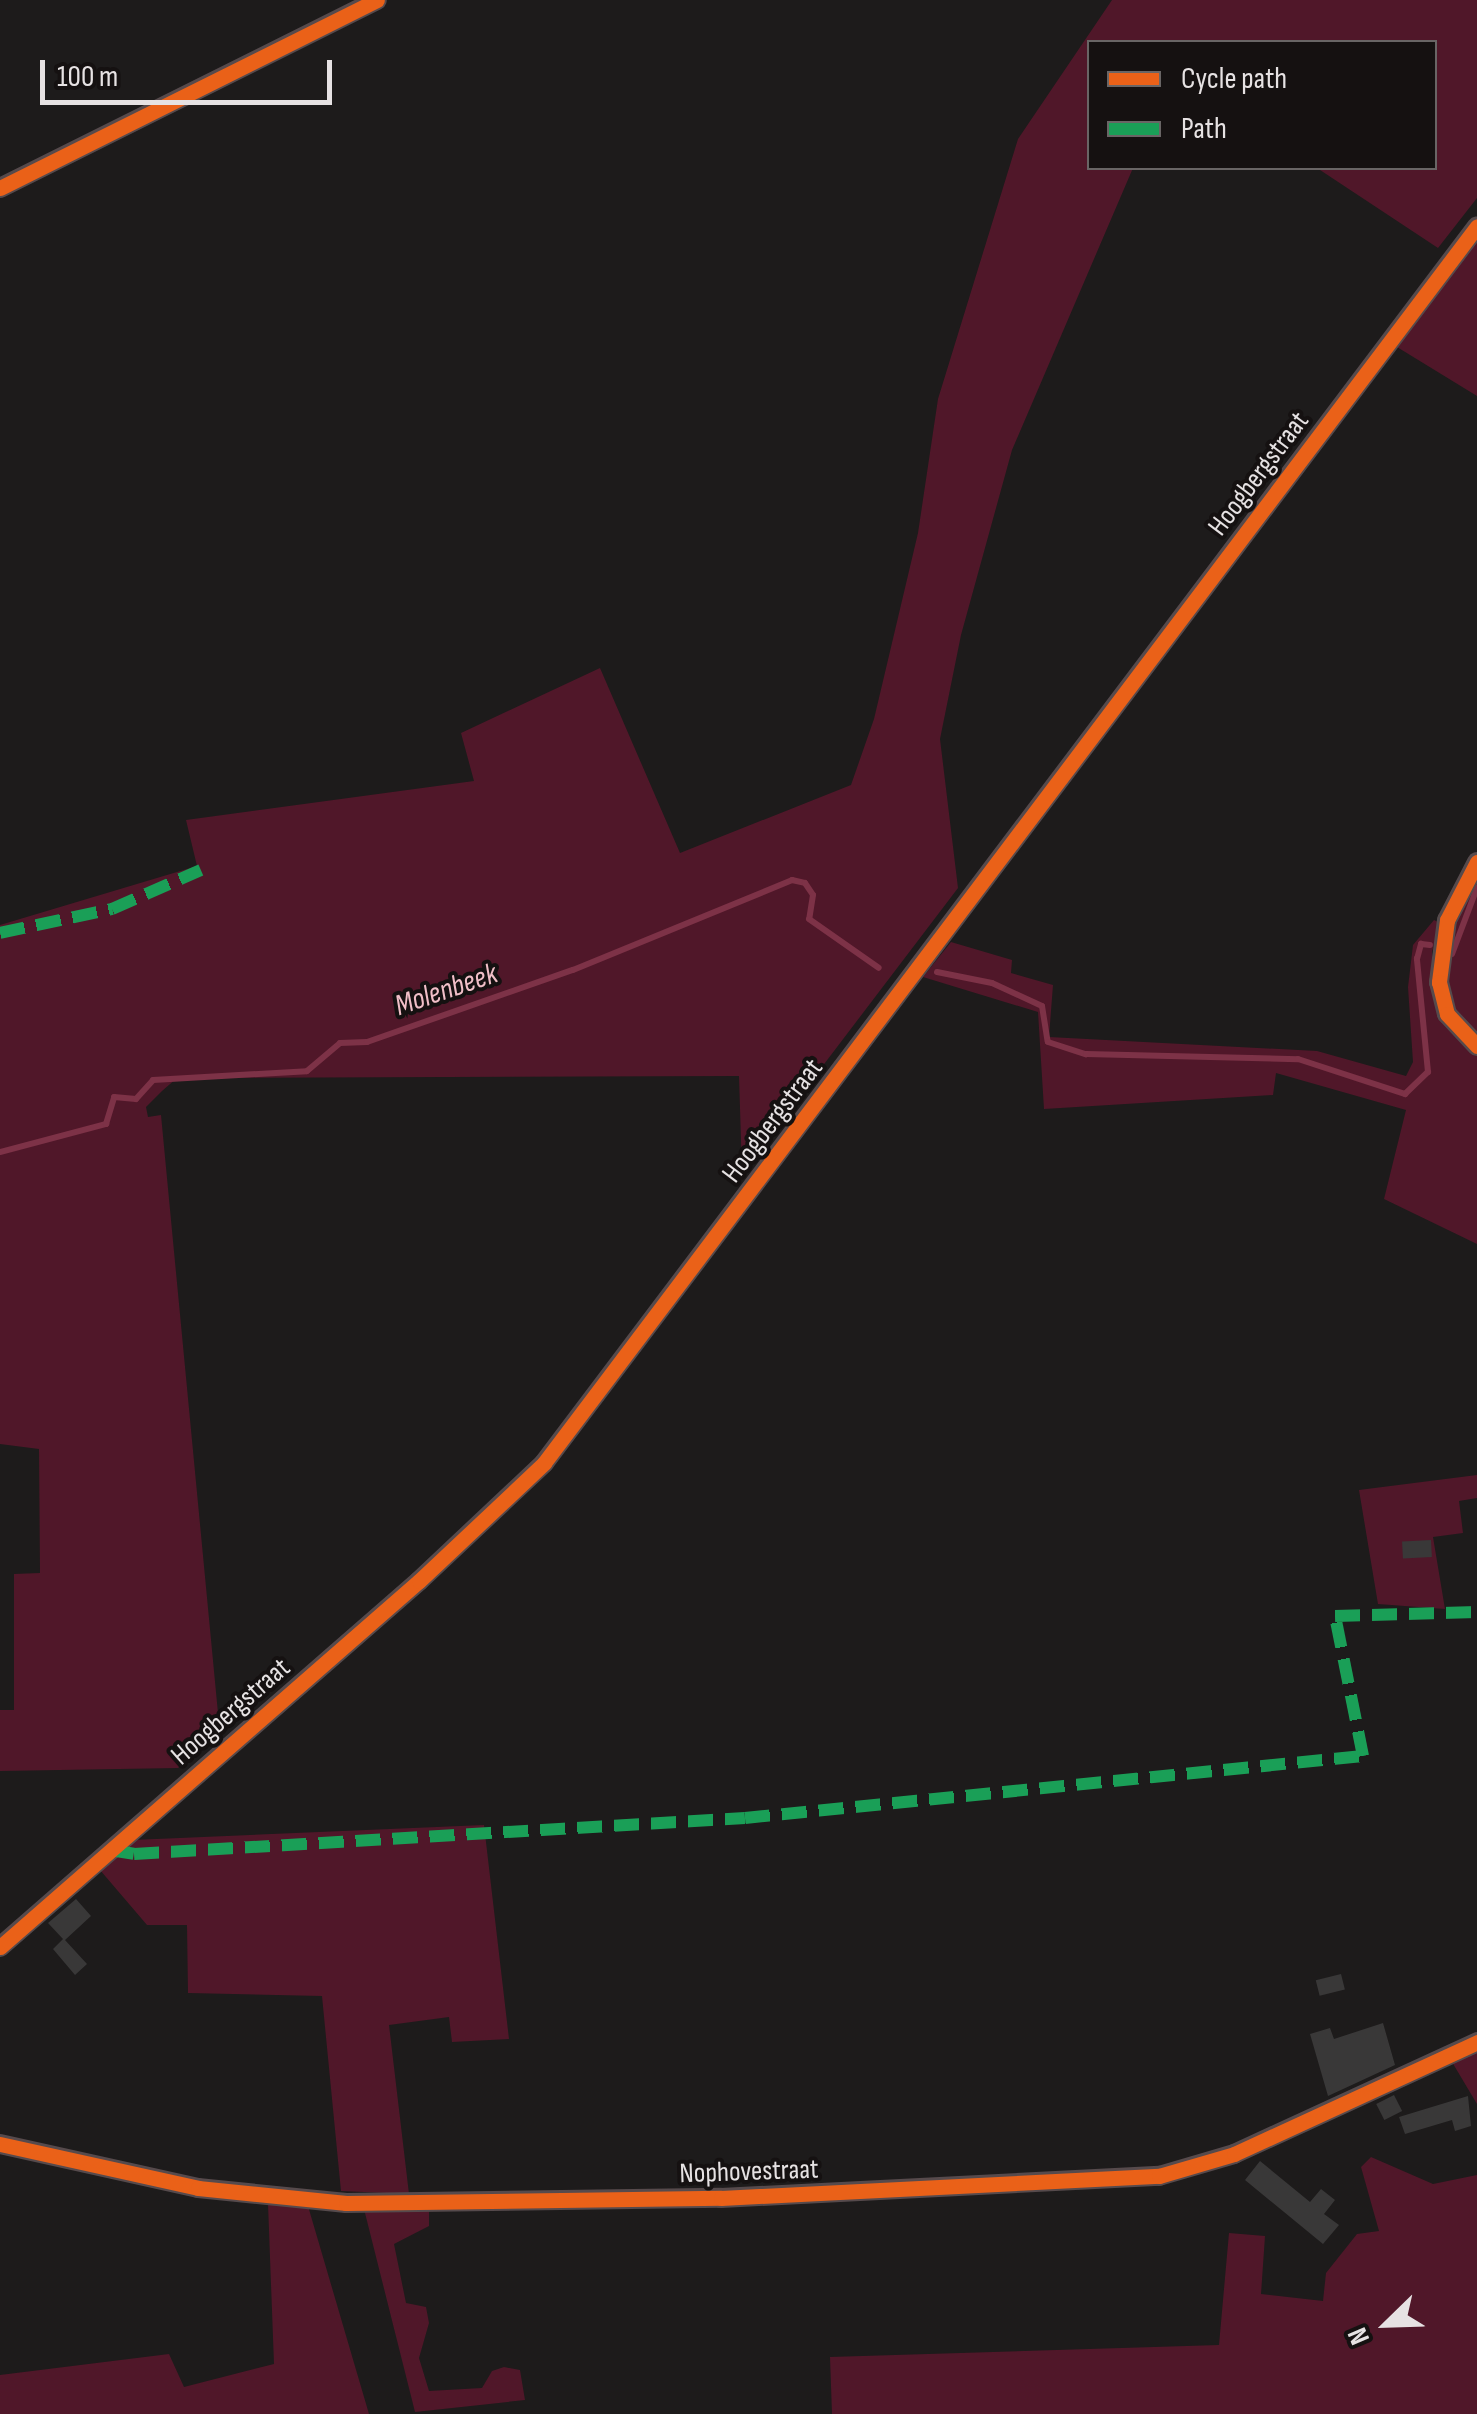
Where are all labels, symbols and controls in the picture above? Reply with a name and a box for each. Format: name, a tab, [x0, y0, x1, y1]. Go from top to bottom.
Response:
scale bar	[45, 40, 338, 102]
legend	[1087, 40, 1437, 170]
text: 100 m	[57, 59, 118, 95]
text: Cycle path	[1181, 61, 1287, 97]
text: Path	[1181, 111, 1227, 147]
street label: Hoogbergstraat	[1202, 406, 1316, 542]
water label: Molenbeek	[390, 956, 502, 1024]
street label: Hoogbergstraat	[716, 1053, 830, 1189]
street label: Hoogbergstraat	[165, 1651, 297, 1773]
street label: Nophovestraat	[679, 2153, 819, 2191]
north arrow	[1337, 2274, 1437, 2374]
text: N	[1341, 2323, 1377, 2349]

